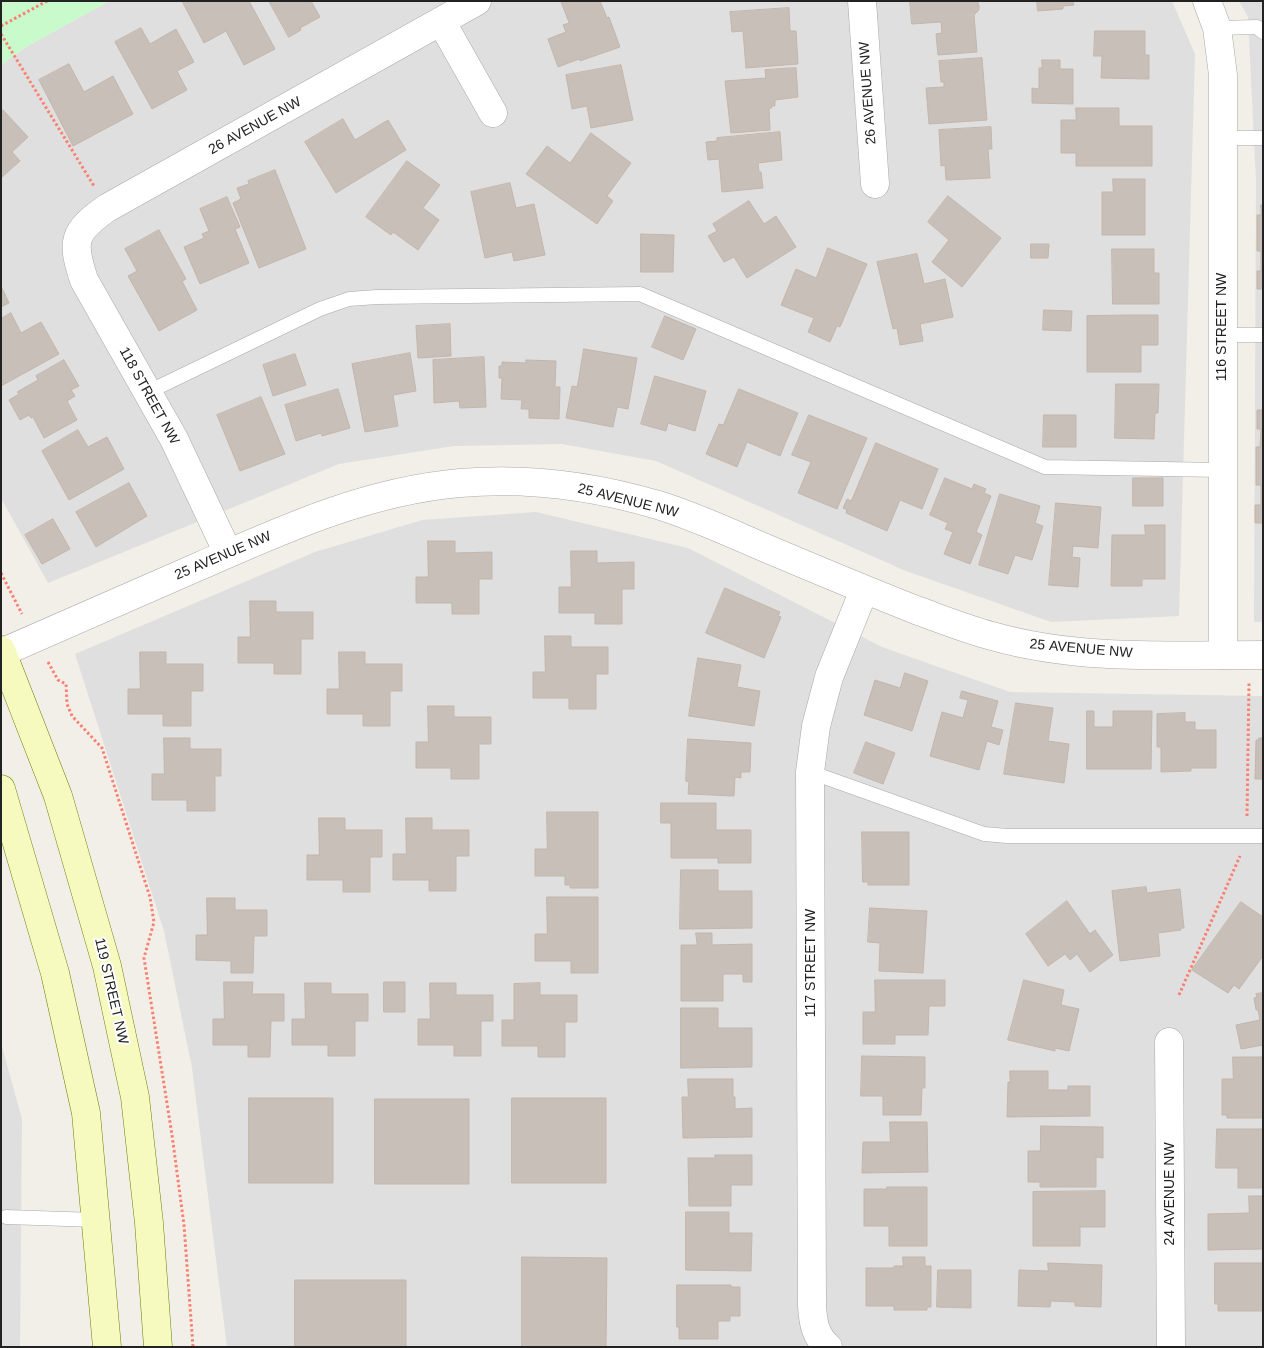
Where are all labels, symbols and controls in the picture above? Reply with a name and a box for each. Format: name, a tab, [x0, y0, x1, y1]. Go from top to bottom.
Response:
street label: 26 AVENUE NW	[856, 41, 880, 145]
street label: 26 AVENUE NW	[206, 94, 304, 158]
street label: 116 STREET NW	[1214, 273, 1230, 381]
street label: 118 STREET NW	[115, 344, 183, 448]
street label: 25 AVENUE NW	[576, 480, 680, 522]
street label: 25 AVENUE NW	[172, 528, 274, 584]
street label: 25 AVENUE NW	[1029, 636, 1133, 662]
street label: 117 STREET NW	[803, 909, 819, 1017]
street label: 119 STREET NW	[91, 936, 131, 1046]
street label: 24 AVENUE NW	[1162, 1142, 1178, 1246]

